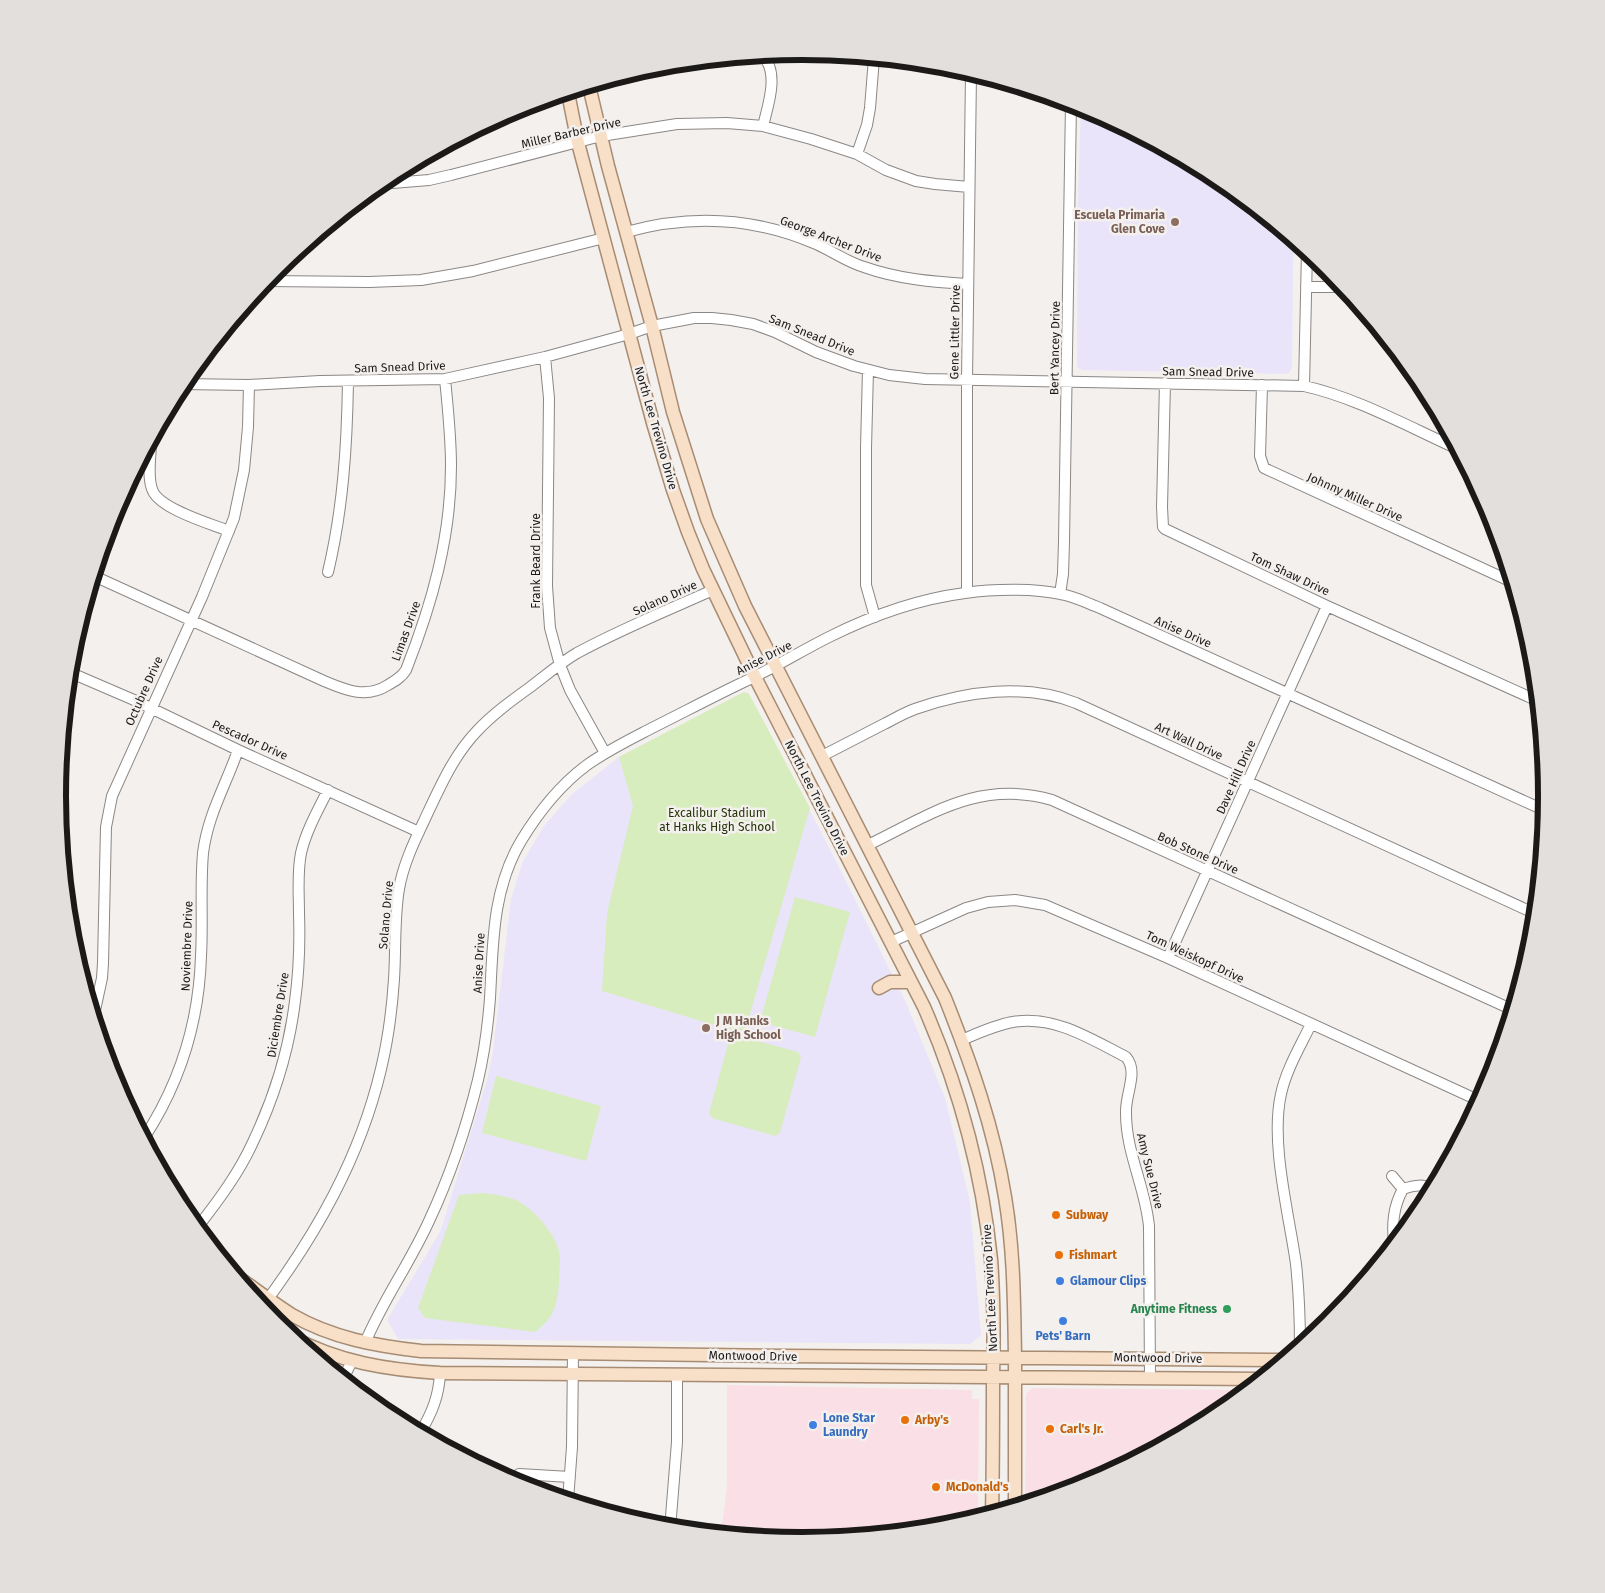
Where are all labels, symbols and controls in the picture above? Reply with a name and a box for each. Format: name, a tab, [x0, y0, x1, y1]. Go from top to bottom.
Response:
street label: Miller Barber Drive	[520, 115, 622, 151]
place label: Escuela Primaria Glen Cove	[1074, 208, 1165, 236]
street label: George Archer Drive	[778, 213, 884, 265]
marker: Escuela Primaria Glen Cove	[1169, 216, 1181, 228]
street label: Gene Littler Drive	[947, 285, 963, 379]
street label: Bert Yancey Drive	[1047, 301, 1063, 395]
street label: Sam Snead Drive	[767, 311, 857, 359]
street label: Sam Snead Drive	[354, 358, 446, 376]
street label: Sam Snead Drive	[1162, 364, 1254, 380]
street label: North Lee Trevino Drive	[632, 365, 680, 491]
street label: Johnny Miller Drive	[1305, 470, 1405, 524]
street label: Frank Beard Drive	[529, 513, 543, 609]
street label: Tom Shaw Drive	[1248, 549, 1332, 599]
street label: Solano Drive	[631, 578, 699, 618]
street label: Limas Drive	[389, 599, 423, 663]
street label: Anise Drive	[1152, 613, 1214, 651]
street label: Anise Drive	[734, 638, 794, 678]
street label: Octubre Drive	[122, 654, 166, 728]
street label: Pescador Drive	[210, 717, 290, 763]
street label: Art Wall Drive	[1153, 719, 1225, 763]
street label: North Lee Trevino Drive	[782, 738, 852, 858]
street label: Dave Hill Drive	[1213, 738, 1259, 816]
park label: Excalibur Stadium at Hanks High School	[659, 806, 775, 834]
street label: Bob Stone Drive	[1155, 829, 1241, 877]
street label: Solano Drive	[376, 880, 396, 950]
street label: Noviembre Drive	[178, 901, 196, 991]
street label: Tom Weiskopf Drive	[1144, 928, 1246, 986]
street label: Anise Drive	[470, 932, 488, 994]
street label: Diciembre Drive	[264, 971, 292, 1059]
place label: J M Hanks High School	[715, 1014, 781, 1042]
marker: J M Hanks High School	[700, 1022, 712, 1034]
street label: Amy Sue Drive	[1134, 1132, 1166, 1210]
place label: Subway	[1066, 1208, 1109, 1222]
marker: Subway	[1050, 1209, 1062, 1221]
street label: North Lee Trevino Drive	[980, 1224, 1000, 1352]
place label: Fishmart	[1069, 1248, 1117, 1262]
marker: Fishmart	[1053, 1249, 1065, 1261]
place label: Glamour Clips	[1070, 1274, 1146, 1288]
marker: Glamour Clips	[1054, 1275, 1066, 1287]
place label: Anytime Fitness	[1130, 1302, 1217, 1316]
marker: Anytime Fitness	[1221, 1303, 1233, 1315]
marker: Pets' Barn	[1057, 1315, 1069, 1327]
place label: Pets' Barn	[1035, 1329, 1091, 1343]
street label: Montwood Drive	[708, 1348, 798, 1364]
street label: Montwood Drive	[1113, 1350, 1203, 1366]
place label: Lone Star Laundry	[823, 1411, 875, 1439]
place label: Arby's	[914, 1413, 949, 1427]
marker: Arby's	[899, 1414, 911, 1426]
marker: Lone Star Laundry	[807, 1419, 819, 1431]
place label: Carl's Jr.	[1060, 1422, 1104, 1436]
marker: Carl's Jr.	[1044, 1423, 1056, 1435]
place label: McDonald's	[946, 1480, 1009, 1494]
marker: McDonald's	[930, 1481, 942, 1493]

